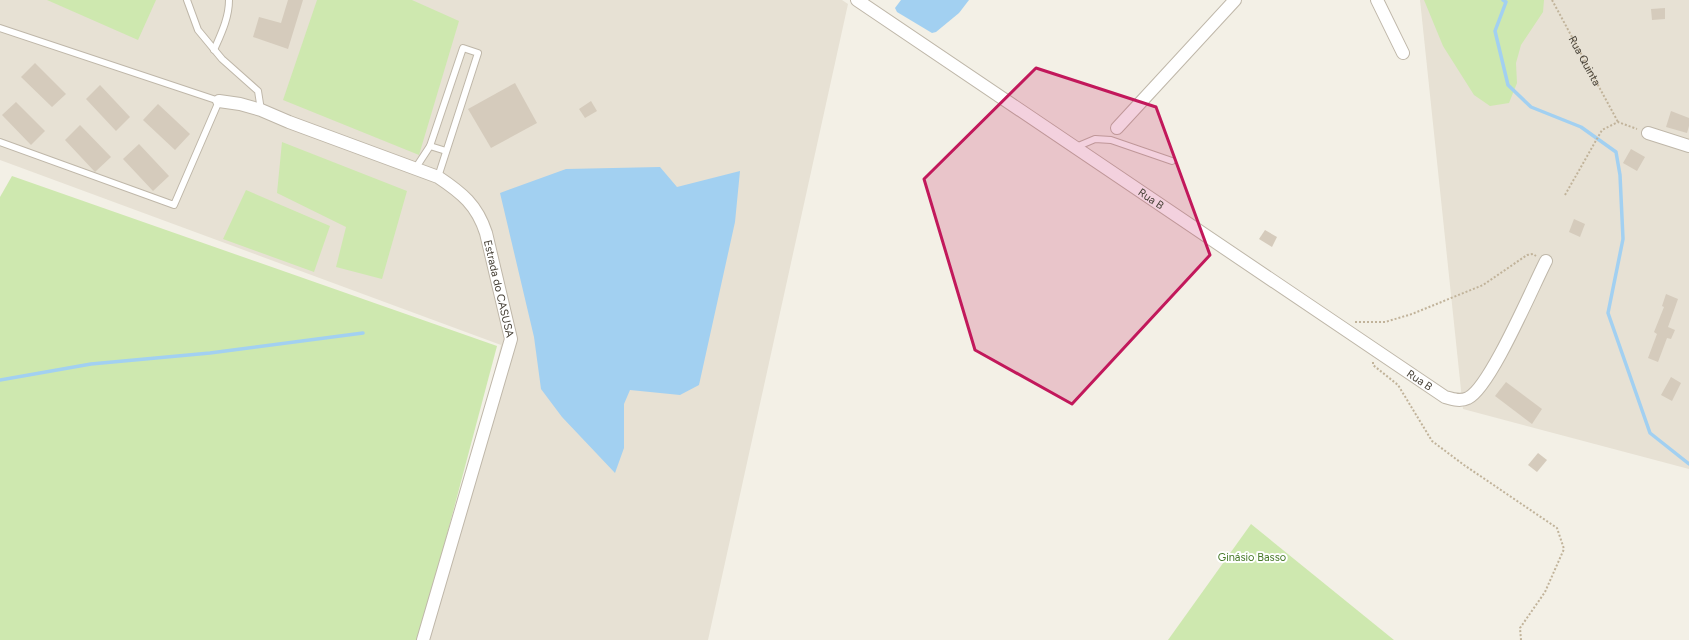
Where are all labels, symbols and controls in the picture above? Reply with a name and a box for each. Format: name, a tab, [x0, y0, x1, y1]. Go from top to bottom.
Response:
street label: Rua Quinta	[1566, 34, 1604, 88]
street label: Rua B	[1136, 185, 1167, 212]
street label: Estrada do CASUSA	[481, 239, 517, 339]
street label: Rua B	[1404, 367, 1435, 393]
park label: Ginásio Basso	[1218, 551, 1286, 564]

